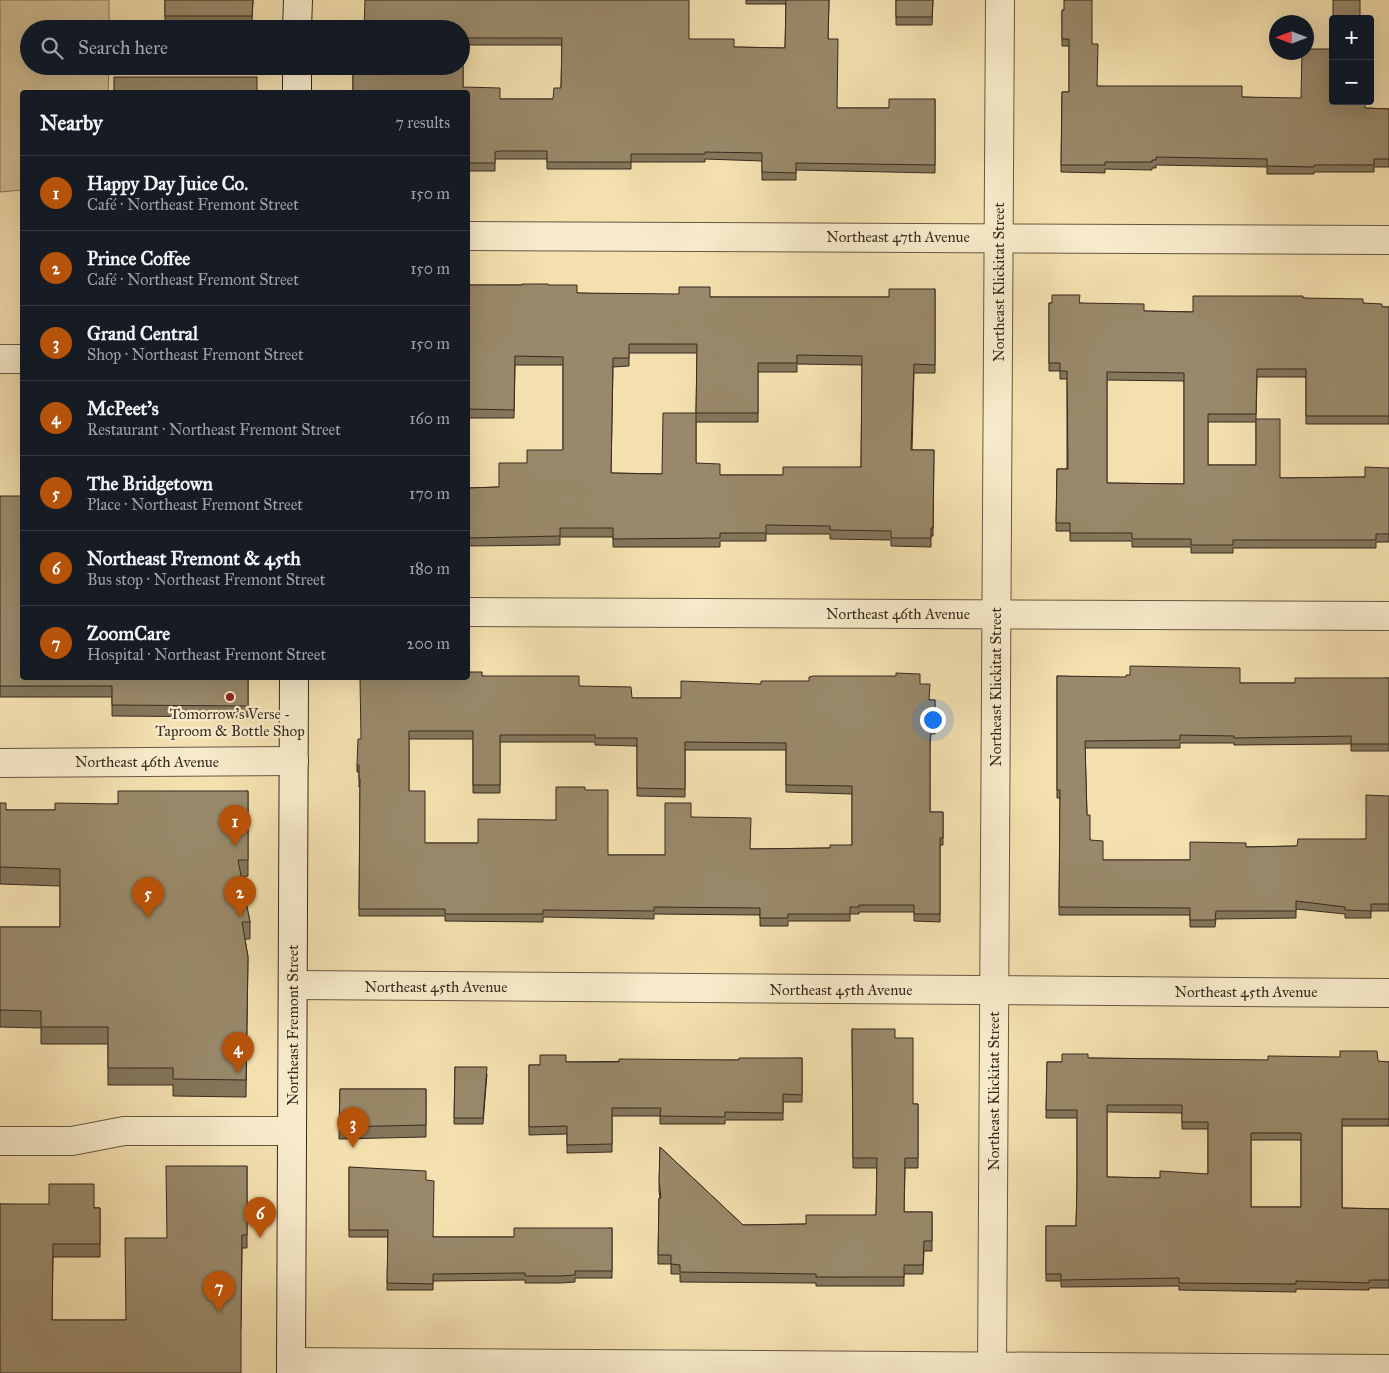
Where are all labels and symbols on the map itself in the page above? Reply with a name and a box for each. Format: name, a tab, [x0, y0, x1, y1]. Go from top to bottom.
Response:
north arrow	[1269, 15, 1314, 60]
street label: Northeast Klickitat Street	[990, 202, 1008, 362]
street label: Northeast 47th Avenue	[826, 228, 970, 246]
street label: Northeast 46th Avenue	[826, 605, 970, 623]
street label: Northeast Klickitat Street	[987, 607, 1005, 767]
marker: Tomorrow's Verse - Taproom & Bottle Shop	[224, 691, 236, 703]
place label: Tomorrow's Verse - Taproom & Bottle Shop	[155, 705, 305, 740]
your location	[920, 707, 946, 733]
street label: Northeast 46th Avenue	[75, 753, 219, 771]
pin: 1	[219, 805, 251, 846]
pin: 2	[224, 876, 256, 917]
pin: 5	[132, 877, 164, 918]
street label: Northeast Fremont Street	[284, 944, 302, 1106]
street label: Northeast 45th Avenue	[364, 978, 508, 996]
street label: Northeast 45th Avenue	[769, 981, 913, 999]
street label: Northeast 45th Avenue	[1174, 983, 1318, 1001]
street label: Northeast Klickitat Street	[985, 1011, 1003, 1171]
pin: 4	[222, 1032, 254, 1073]
pin: 3	[337, 1107, 369, 1148]
pin: 6	[244, 1197, 276, 1238]
pin: 7	[203, 1271, 235, 1312]

